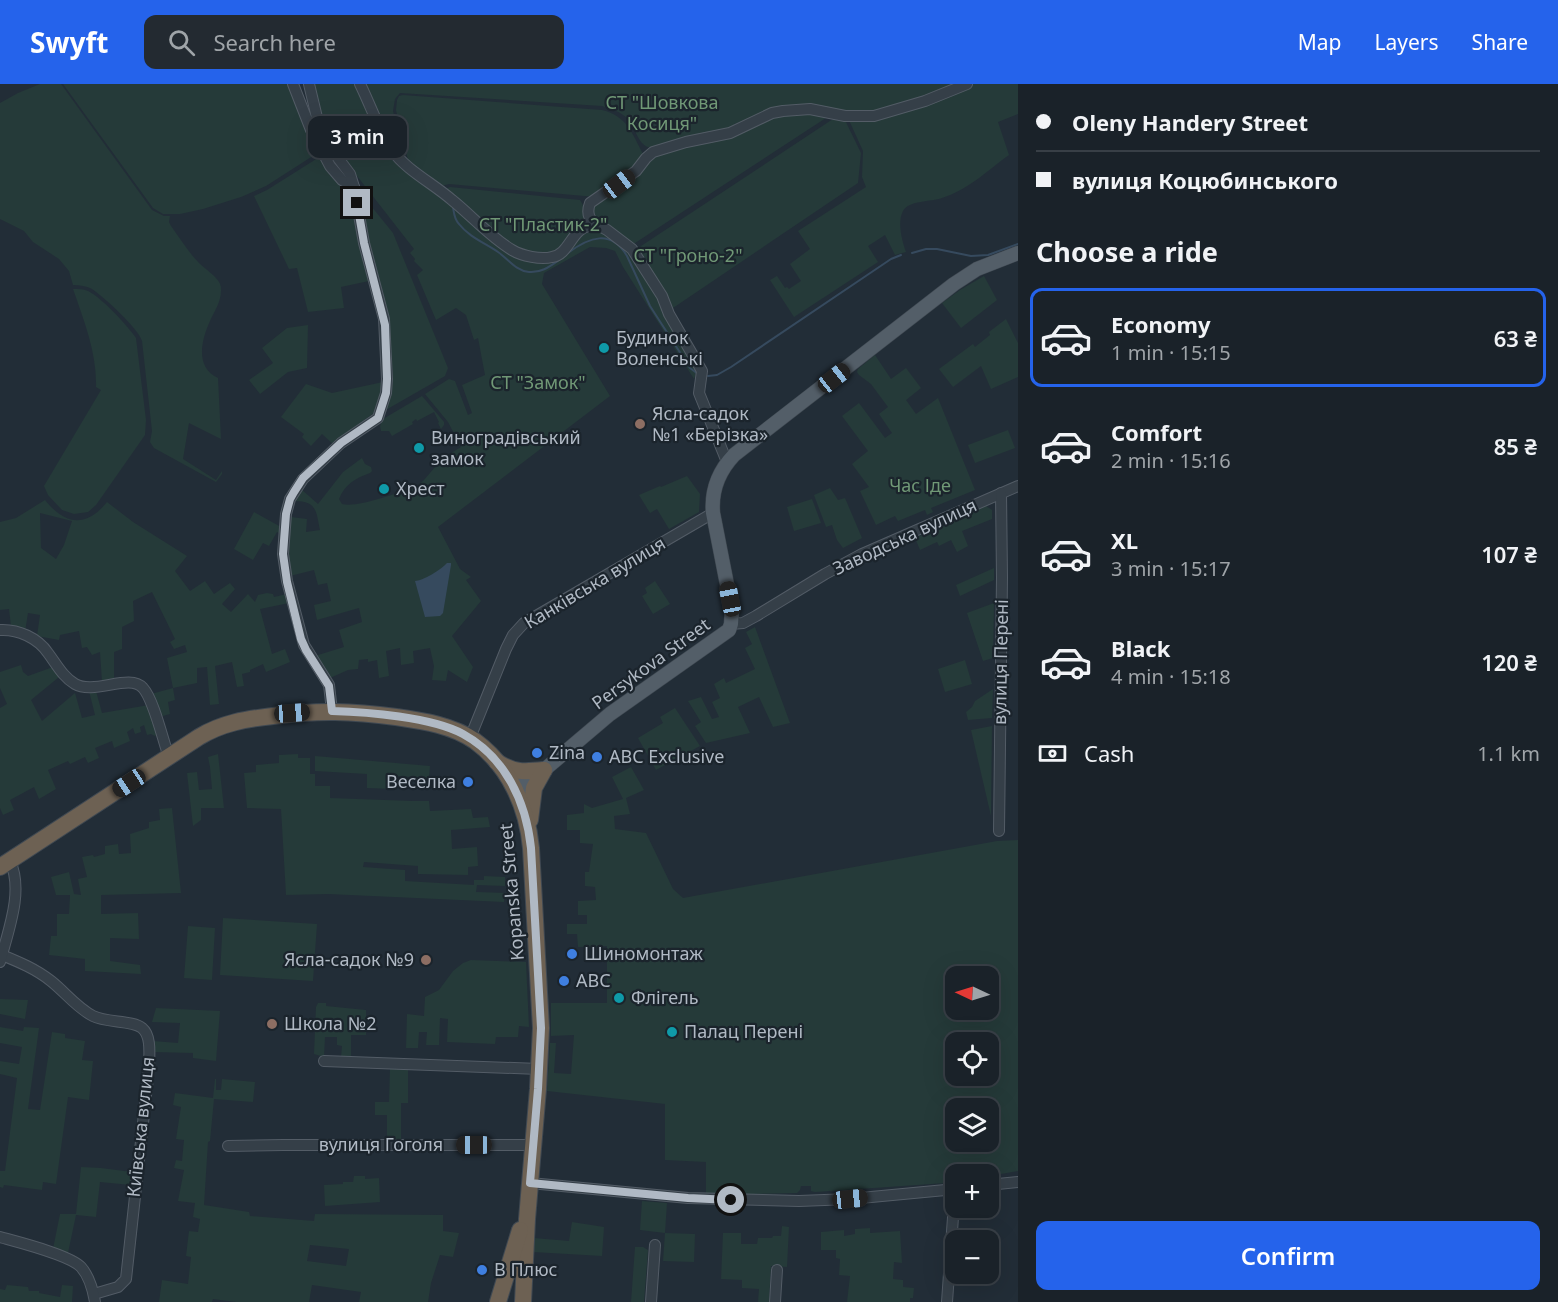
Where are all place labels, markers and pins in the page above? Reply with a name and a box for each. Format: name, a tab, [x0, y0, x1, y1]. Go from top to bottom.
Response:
place label: Будинок Воленські	[616, 325, 703, 370]
marker: Будинок Воленські	[597, 341, 611, 355]
place label: Ясла-садок №1 «Берізка»	[652, 401, 768, 446]
marker: Ясла-садок №1 «Берізка»	[633, 417, 647, 431]
place label: Виноградівський замок	[431, 425, 581, 470]
marker: Виноградівський замок	[412, 441, 426, 455]
place label: Хрест	[396, 476, 445, 500]
marker: Хрест	[377, 482, 391, 496]
place label: Zina	[549, 740, 585, 764]
place label: ABC Exclusive	[609, 744, 724, 768]
marker: Zina	[530, 746, 544, 760]
marker: ABC Exclusive	[590, 750, 604, 764]
place label: Веселка	[386, 769, 456, 793]
marker: Веселка	[461, 775, 475, 789]
place label: Шиномонтаж	[584, 941, 703, 965]
place label: Ясла-садок №9	[284, 947, 414, 971]
marker: Шиномонтаж	[565, 947, 579, 961]
marker: Ясла-садок №9	[419, 953, 433, 967]
place label: ABC	[576, 968, 611, 992]
marker: ABC	[557, 974, 571, 988]
place label: Флігель	[631, 985, 699, 1009]
marker: Флігель	[612, 991, 626, 1005]
place label: Школа №2	[284, 1011, 376, 1035]
marker: Школа №2	[265, 1017, 279, 1031]
place label: Палац Перені	[684, 1019, 803, 1043]
marker: Палац Перені	[665, 1025, 679, 1039]
place label: В Плюс	[494, 1257, 558, 1281]
marker: В Плюс	[475, 1263, 489, 1277]

